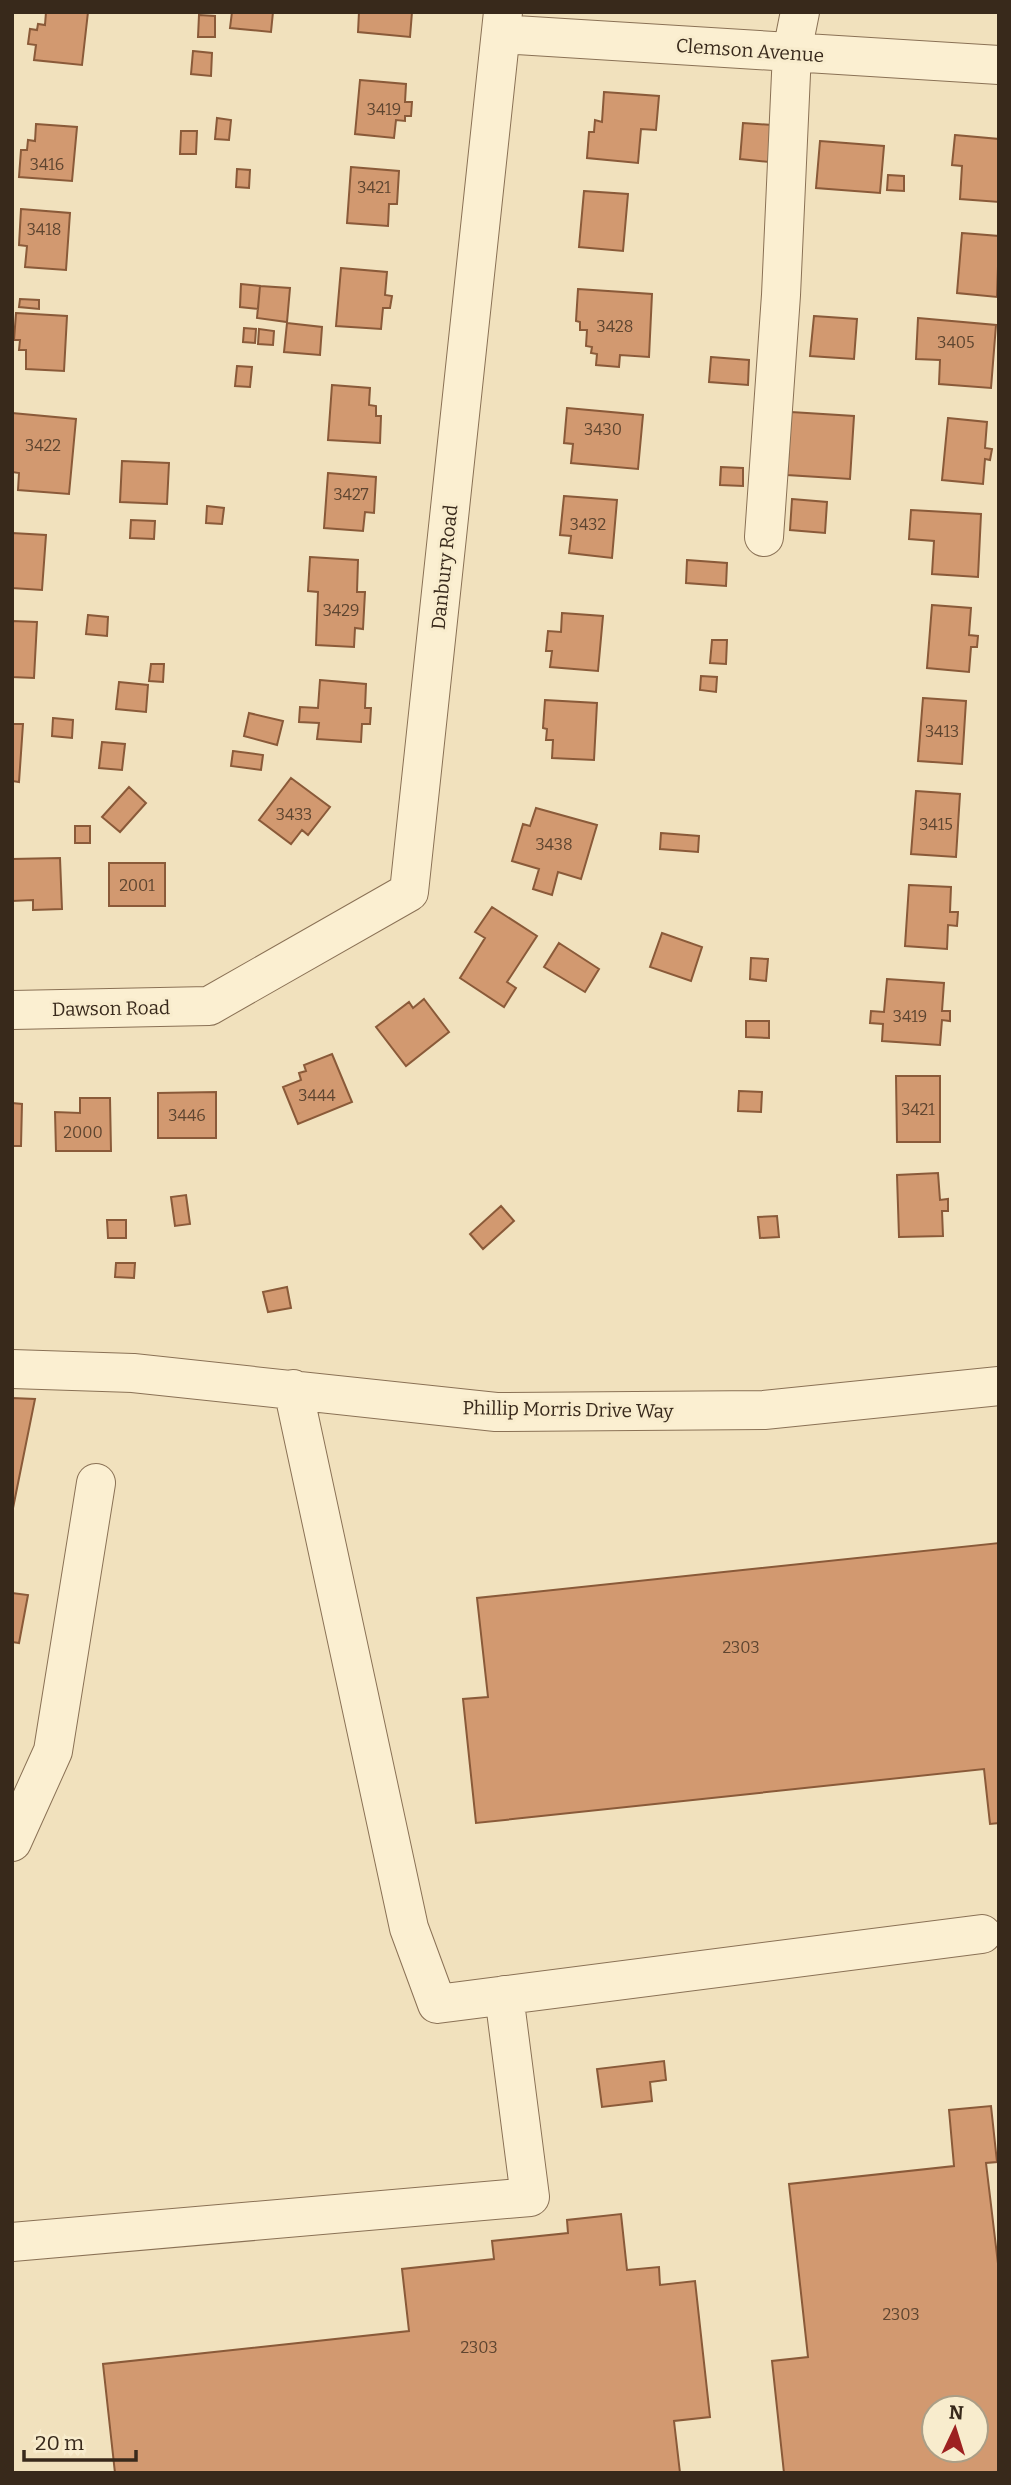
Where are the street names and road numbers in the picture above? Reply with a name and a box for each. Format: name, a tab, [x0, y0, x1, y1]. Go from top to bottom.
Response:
street label: Clemson Avenue	[675, 34, 825, 67]
street label: Danbury Road	[426, 503, 462, 631]
street label: Dawson Road	[52, 996, 170, 1021]
street label: Phillip Morris Drive Way	[462, 1396, 675, 1423]

